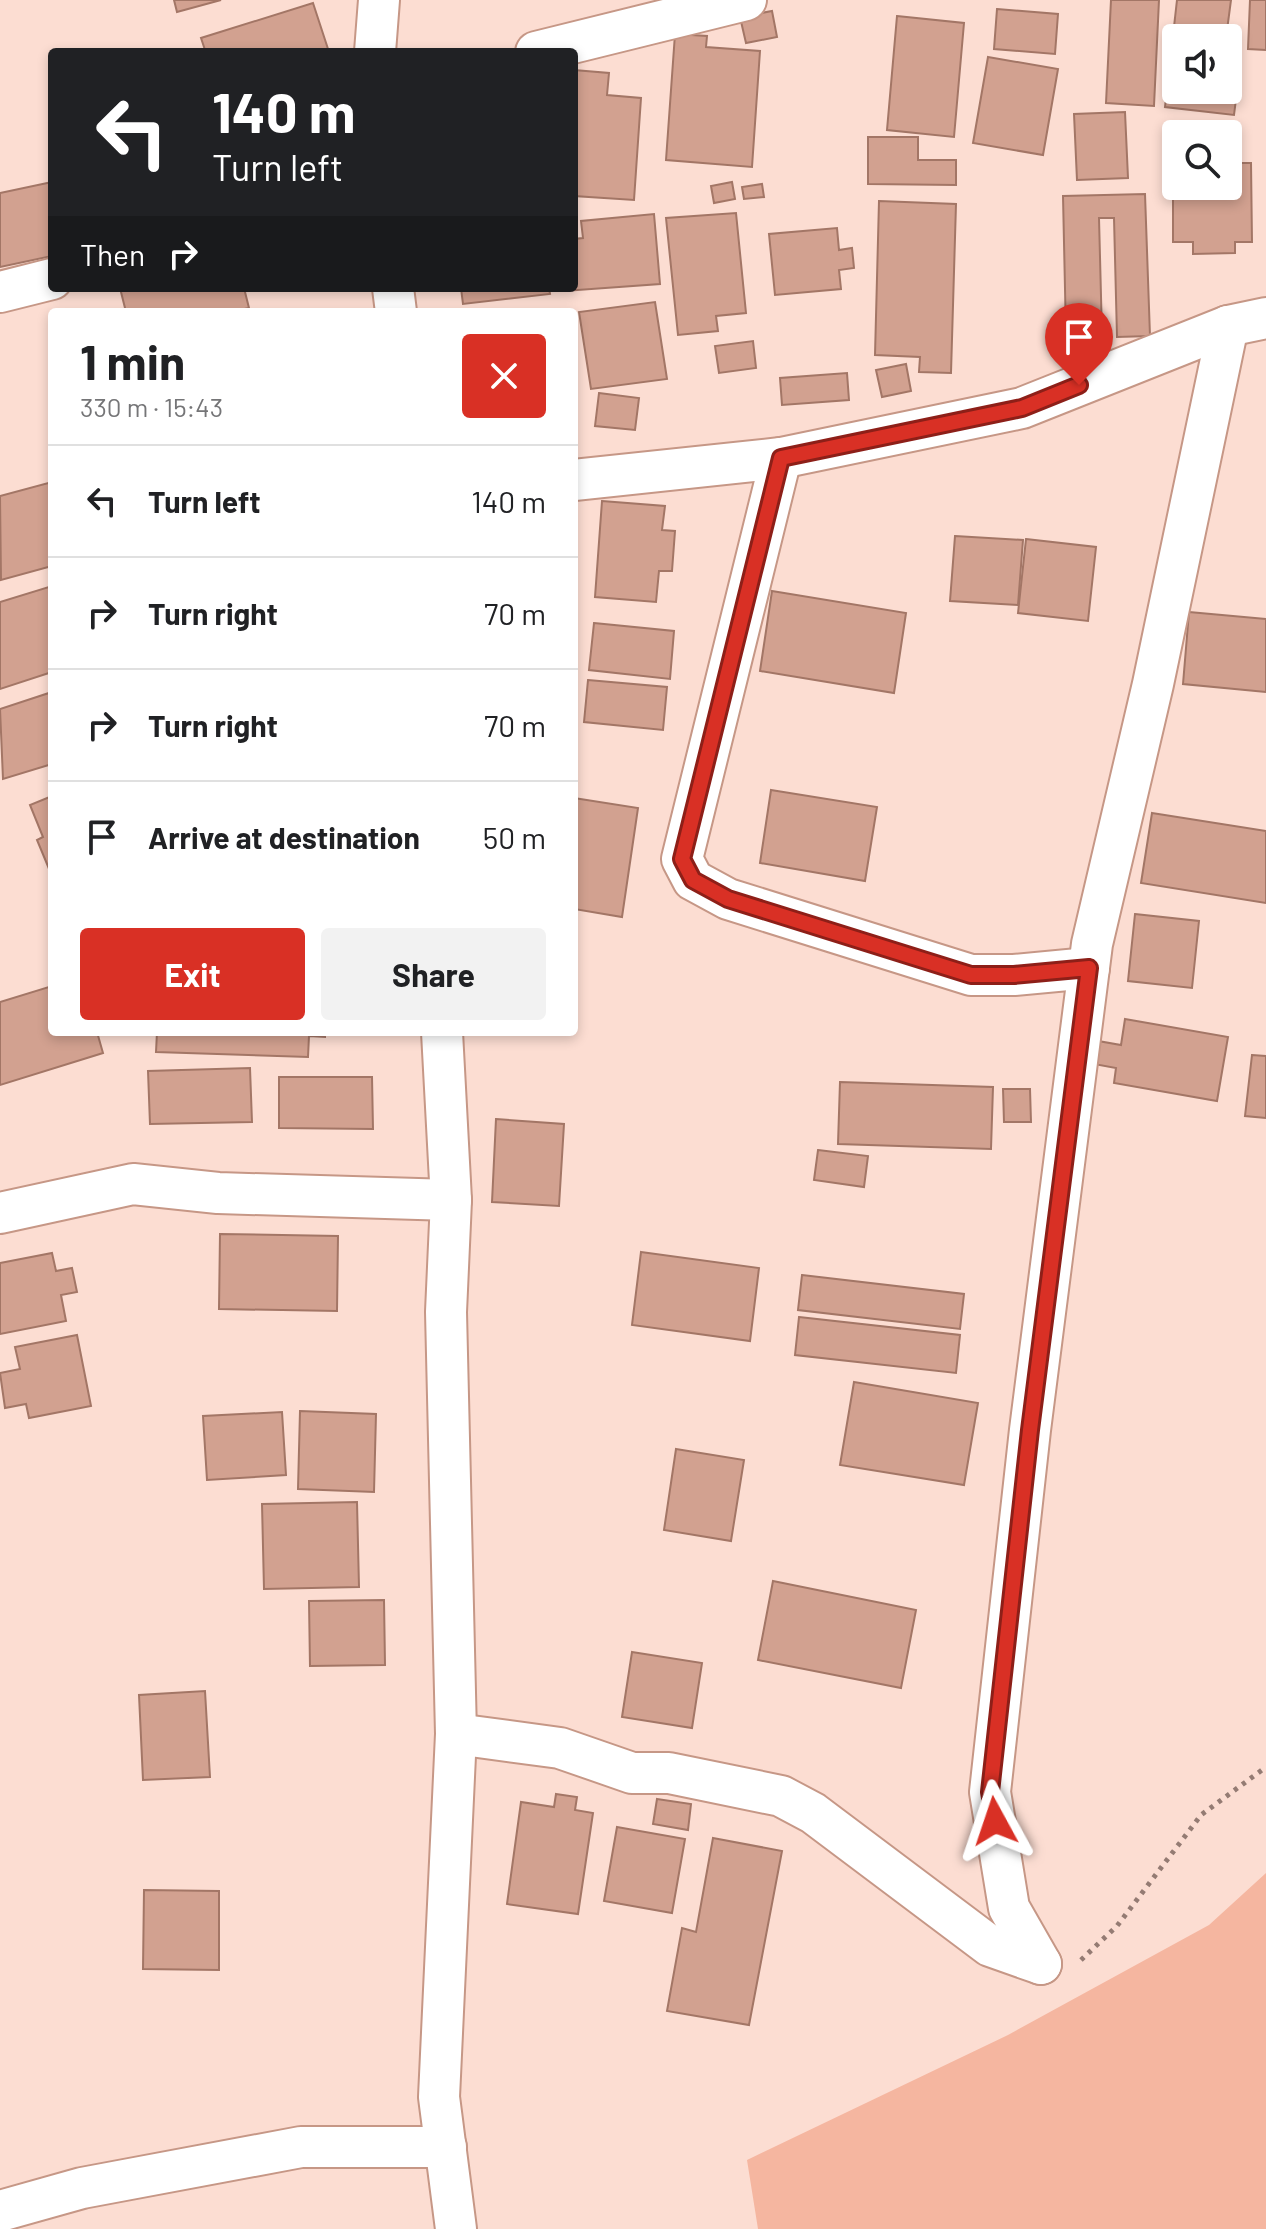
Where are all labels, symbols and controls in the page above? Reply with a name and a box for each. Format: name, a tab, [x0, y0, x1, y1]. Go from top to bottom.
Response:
map controls	[1162, 24, 1242, 200]
button: sound	[1162, 24, 1242, 104]
text: 140 m	[212, 77, 356, 144]
icon: left	[80, 80, 184, 184]
button: search	[1162, 120, 1242, 200]
text: Turn left	[212, 145, 343, 188]
icon: right	[161, 232, 205, 276]
text: Then	[80, 236, 145, 272]
pin	[1045, 303, 1113, 385]
icon: arrive	[1057, 315, 1101, 359]
text: 1 min	[80, 332, 185, 390]
button: close	[462, 334, 546, 418]
text: 330 m · 15:43	[80, 391, 223, 422]
icon: left	[80, 479, 124, 523]
text: Turn left	[148, 483, 261, 519]
text: 140 m	[471, 483, 546, 519]
icon: right	[80, 591, 124, 635]
text: Turn right	[148, 595, 278, 631]
text: 70 m	[484, 595, 546, 631]
icon: right	[80, 703, 124, 747]
text: Turn right	[148, 707, 278, 743]
text: 70 m	[484, 707, 546, 743]
icon: arrive	[80, 815, 124, 859]
text: Arrive at destination	[148, 819, 420, 855]
text: 50 m	[483, 819, 546, 855]
button: Exit	[80, 928, 305, 1020]
button: Share	[321, 928, 546, 1020]
position arrow	[953, 1779, 1037, 1863]

